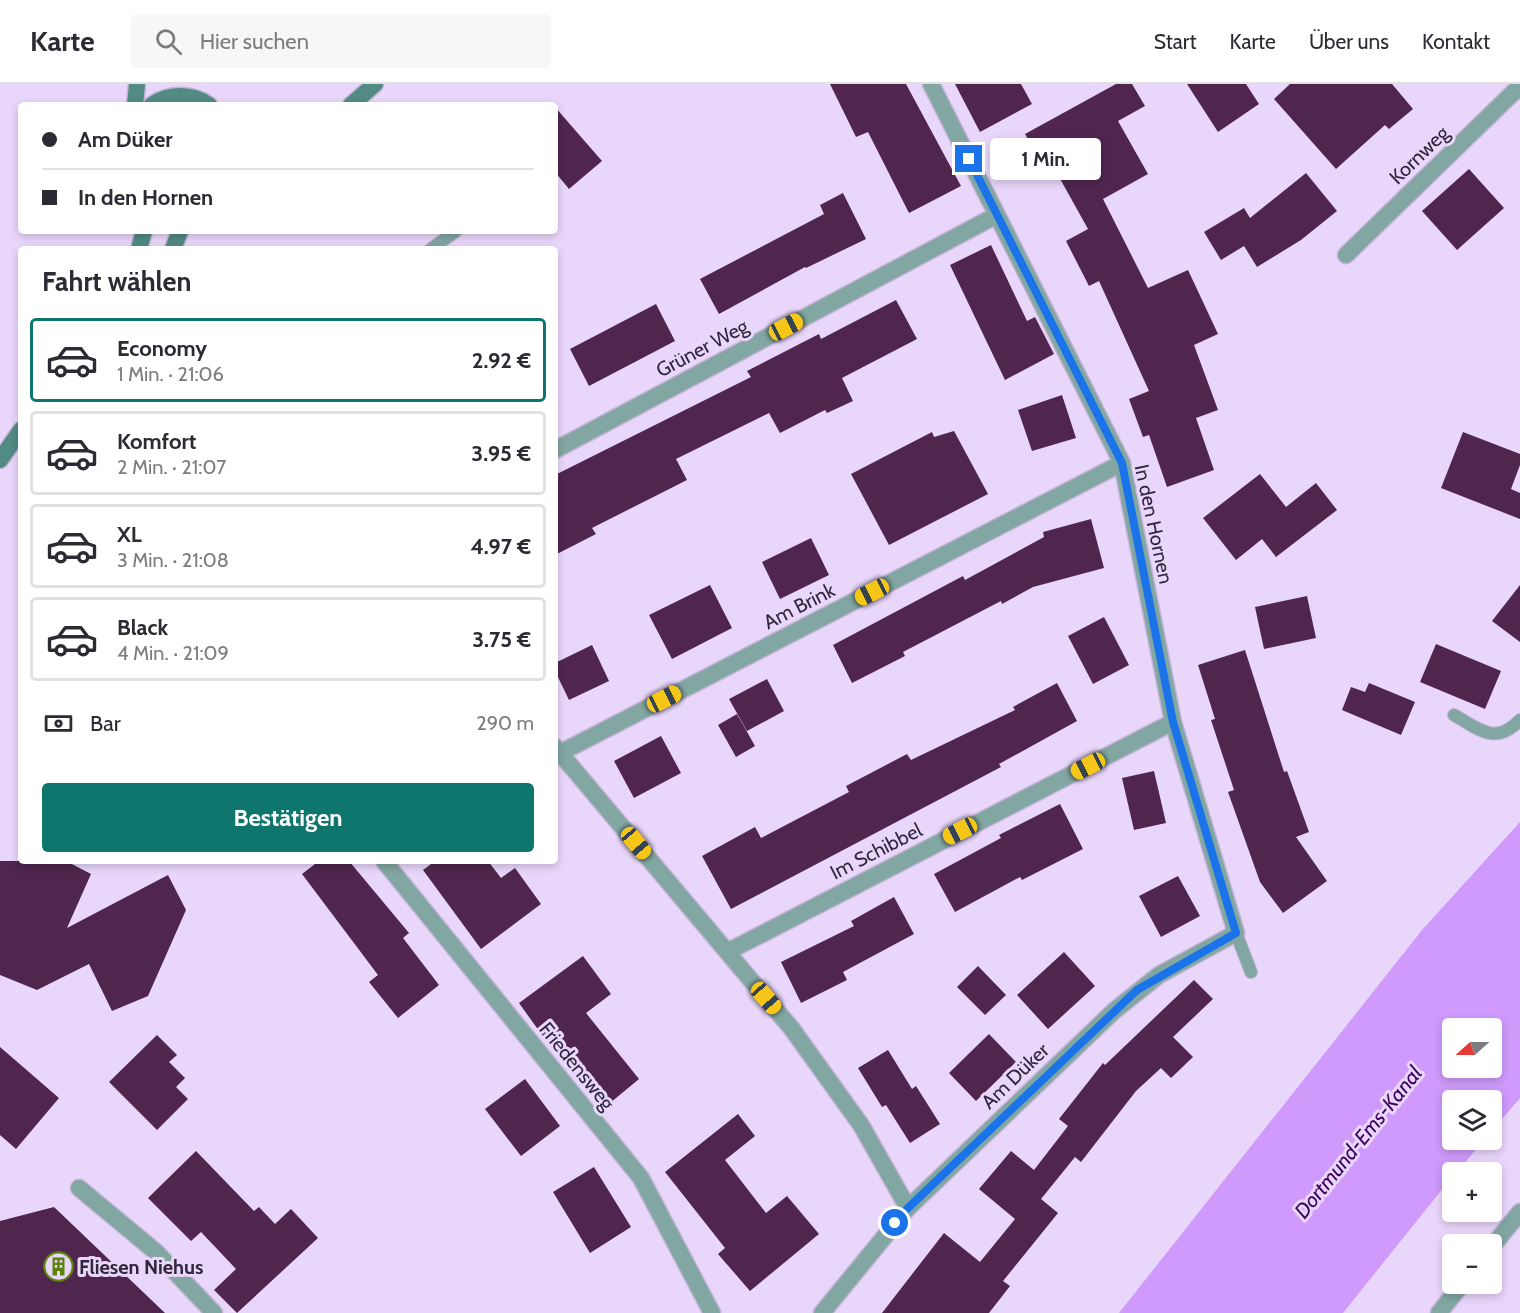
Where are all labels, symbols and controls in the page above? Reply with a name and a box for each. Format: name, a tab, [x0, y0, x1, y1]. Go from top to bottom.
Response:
search box	[131, 14, 551, 68]
text: Karte	[30, 24, 95, 58]
icon: search	[152, 25, 185, 58]
text: Hier suchen	[200, 28, 309, 55]
text: Start	[1154, 29, 1197, 54]
text: Karte	[1230, 29, 1276, 54]
text: Über uns	[1309, 29, 1389, 54]
text: Kontakt	[1422, 29, 1490, 54]
street label: Kornweg	[1384, 120, 1455, 189]
text: Am Düker	[78, 126, 172, 153]
callout: 1 Min.	[990, 138, 1101, 180]
route end	[955, 145, 982, 172]
text: 1 Min.	[1021, 147, 1070, 171]
text: In den Hornen	[78, 184, 213, 211]
text: Fahrt wählen	[42, 265, 191, 298]
car	[766, 311, 806, 343]
street label: Grüner Weg	[652, 313, 753, 382]
icon: car	[45, 333, 99, 387]
text: Economy	[117, 335, 207, 362]
text: 2.92 €	[472, 347, 531, 374]
text: 1 Min. · 21:06	[117, 362, 224, 386]
icon: car	[45, 426, 99, 480]
text: Komfort	[117, 428, 196, 455]
text: 3.95 €	[471, 440, 531, 467]
text: 2 Min. · 21:07	[117, 455, 226, 479]
street label: In den Hornen	[1130, 462, 1178, 586]
icon: car	[45, 519, 99, 573]
text: XL	[117, 521, 142, 548]
text: 4.97 €	[470, 533, 531, 560]
text: 3 Min. · 21:08	[117, 548, 229, 572]
car	[852, 576, 892, 608]
street label: Am Brink	[759, 578, 839, 634]
icon: car	[45, 612, 99, 666]
text: Black	[117, 614, 168, 641]
text: 3.75 €	[472, 626, 531, 653]
text: 4 Min. · 21:09	[117, 641, 229, 665]
car	[644, 683, 684, 715]
icon: cash	[42, 707, 75, 740]
text: Bar	[90, 710, 121, 737]
text: 290 m	[476, 711, 534, 735]
car	[1068, 750, 1108, 782]
button: Bestätigen	[42, 783, 534, 852]
car	[940, 815, 980, 847]
street label: Im Schibbel	[826, 817, 926, 884]
car	[618, 823, 654, 863]
car	[747, 979, 785, 1017]
street label: Friedensweg	[534, 1017, 620, 1115]
north arrow	[1442, 1018, 1502, 1078]
map controls	[1442, 1018, 1502, 1294]
street label: Am Düker	[976, 1038, 1054, 1114]
water label: Dortmund-Ems-Kanal	[1289, 1061, 1427, 1223]
button: layers	[1442, 1090, 1502, 1150]
button: +	[1442, 1162, 1502, 1222]
route start	[881, 1209, 908, 1236]
button: −	[1442, 1234, 1502, 1294]
building icon: Fliesen Niehus	[42, 1251, 74, 1283]
place label: Fliesen Niehus	[79, 1255, 204, 1279]

